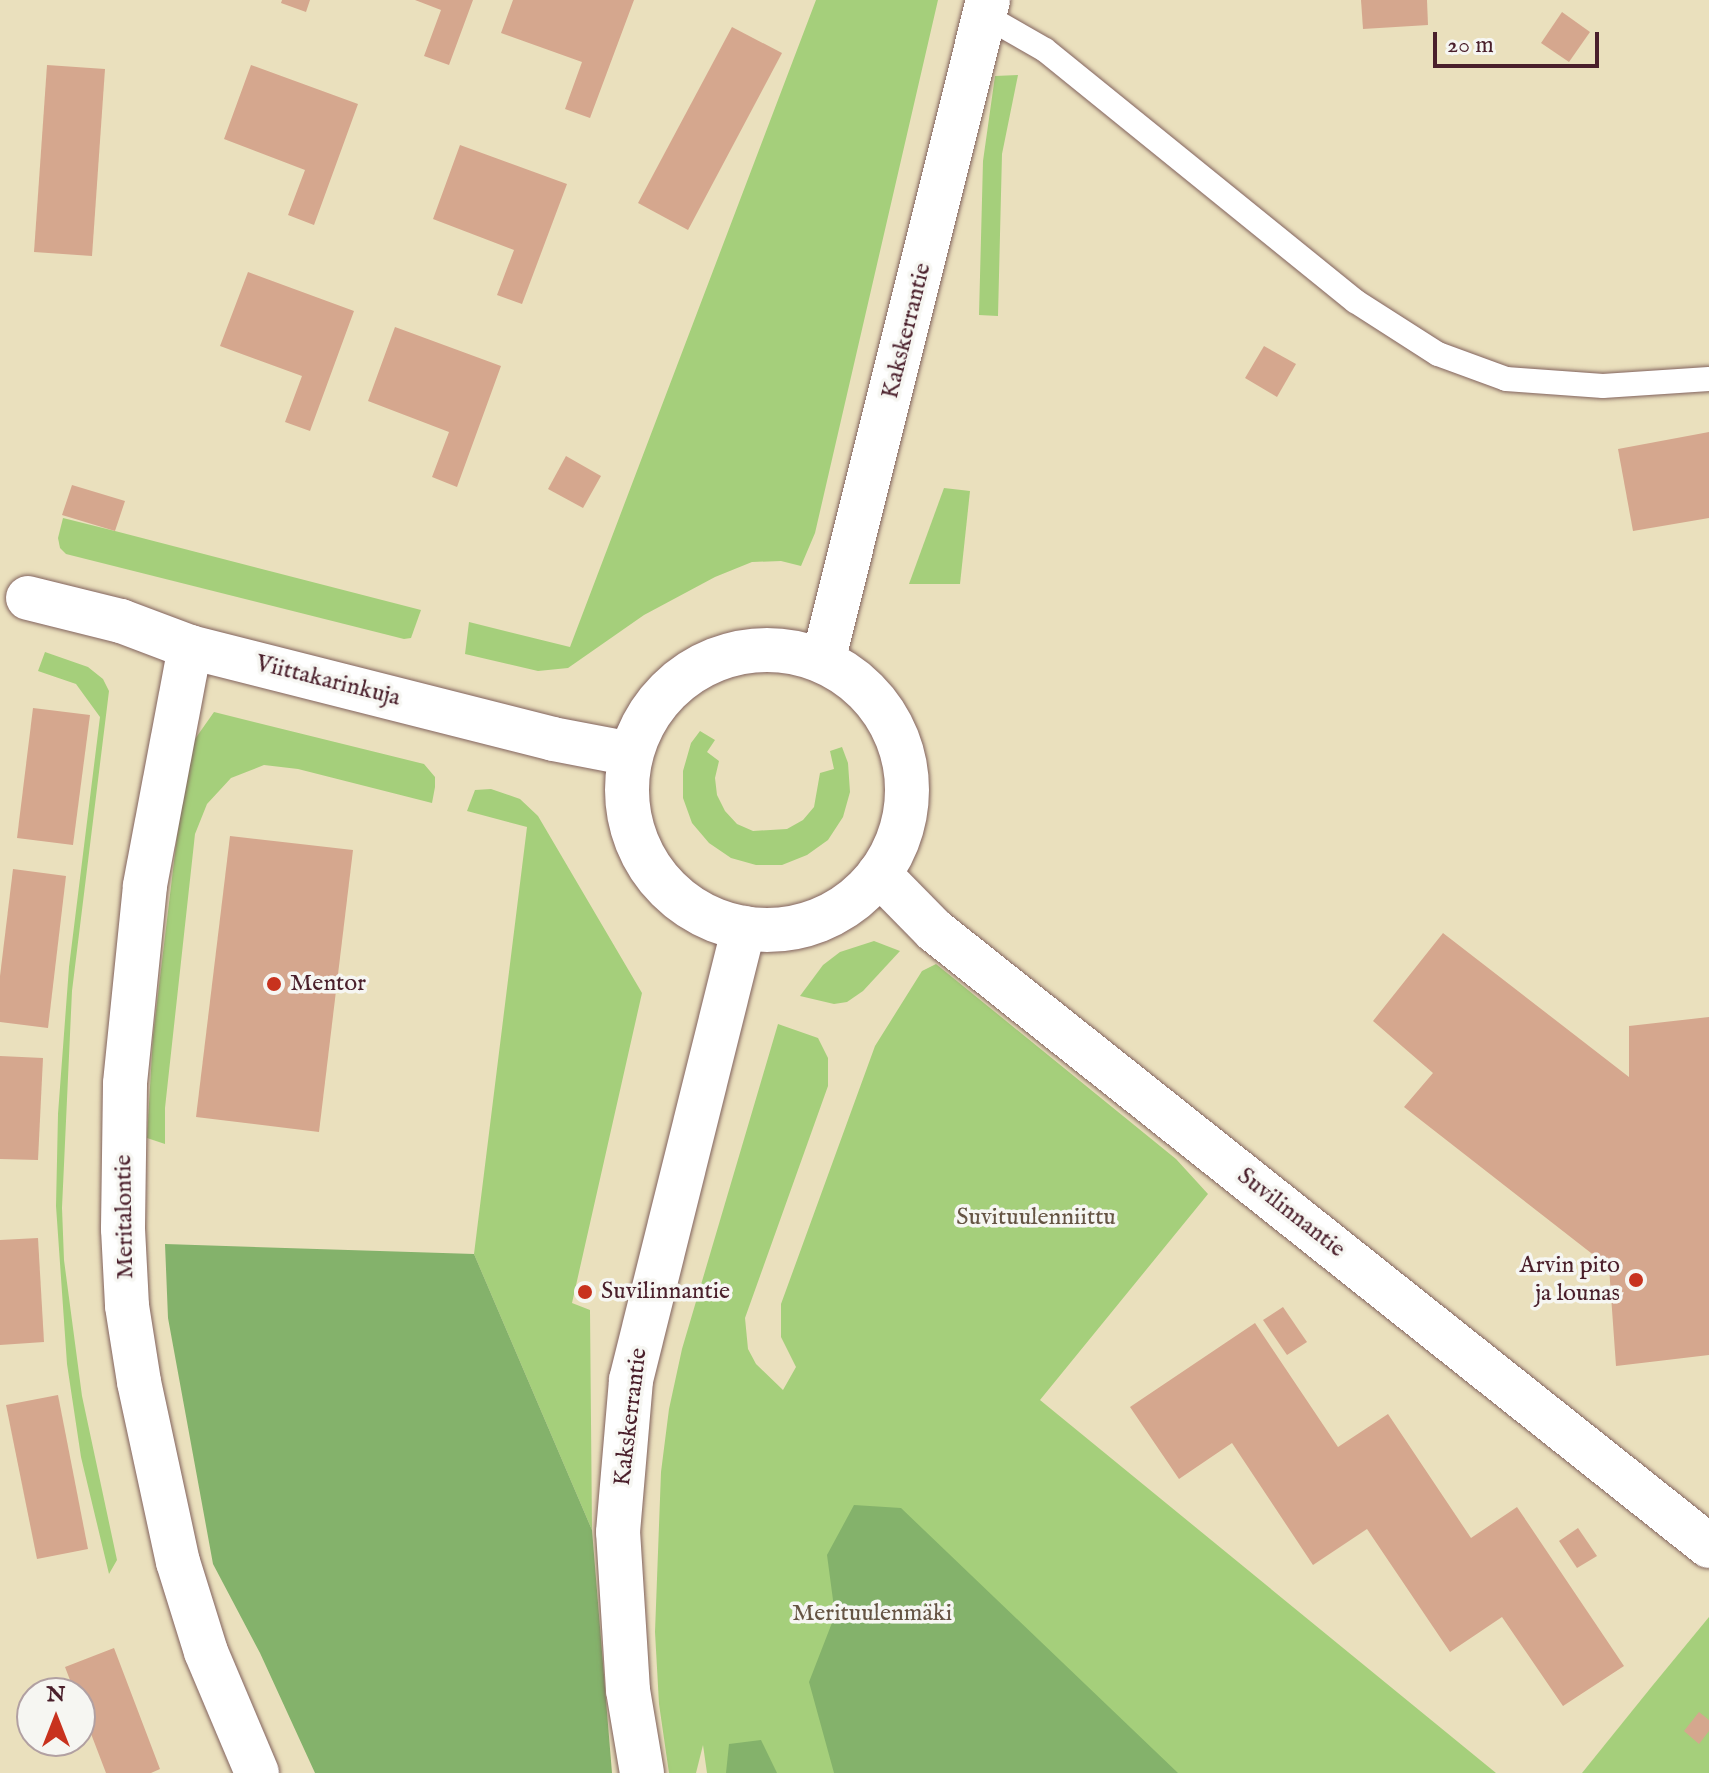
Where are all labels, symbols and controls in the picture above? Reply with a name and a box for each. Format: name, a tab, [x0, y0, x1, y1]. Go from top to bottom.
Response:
scale bar	[1437, 16, 1603, 66]
text: 20 m	[1447, 30, 1494, 61]
street label: Kakskerrantie	[876, 260, 938, 402]
street label: Viittakarinkuja	[253, 649, 403, 713]
place label: Mentor	[290, 970, 366, 998]
marker: Mentor	[265, 975, 283, 993]
street label: Meritalontie	[110, 1154, 140, 1280]
street label: Suvilinnantie	[1231, 1162, 1351, 1264]
park label: Suvituulenniittu	[956, 1204, 1116, 1232]
place label: Arvin pito ja lounas	[1519, 1252, 1620, 1308]
marker: Arvin pito ja lounas	[1627, 1271, 1645, 1289]
place label: Suvilinnantie	[601, 1278, 730, 1306]
marker: Suvilinnantie	[576, 1283, 594, 1301]
street label: Kakskerrantie	[608, 1346, 654, 1488]
park label: Merituulenmäki	[792, 1600, 952, 1628]
north arrow	[16, 1677, 96, 1757]
text: N	[46, 1681, 66, 1709]

